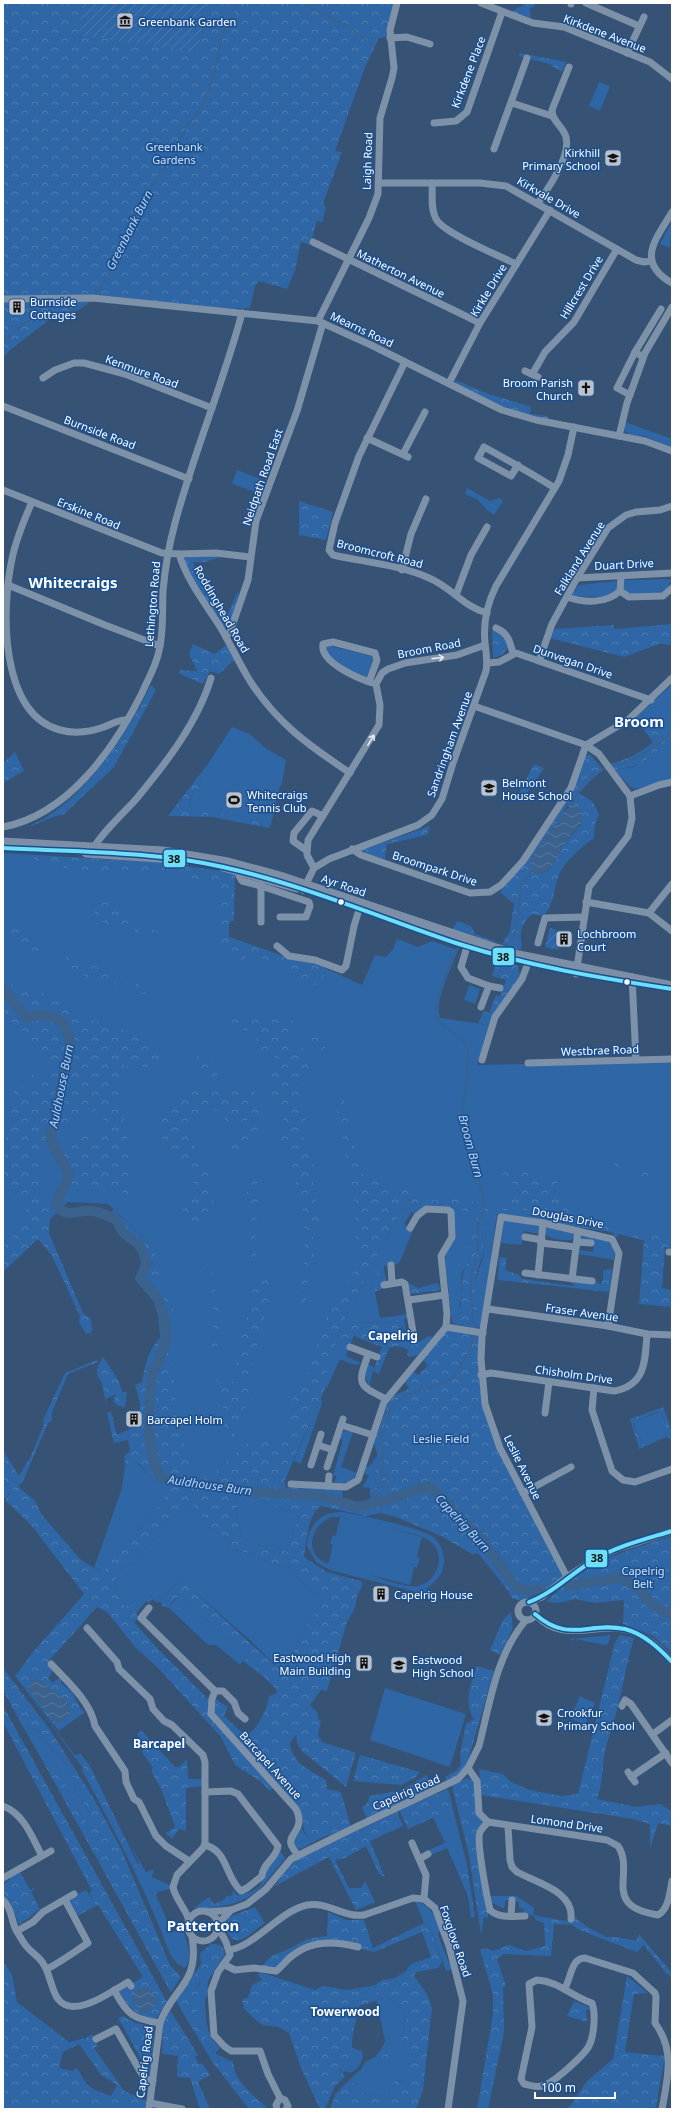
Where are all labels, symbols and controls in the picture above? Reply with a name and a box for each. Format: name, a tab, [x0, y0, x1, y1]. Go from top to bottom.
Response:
street label: Kirkdene Avenue	[561, 10, 649, 56]
museum icon: Greenbank Garden	[115, 11, 135, 31]
place label: Greenbank Garden	[138, 14, 236, 29]
street label: Kirkdene Place	[447, 34, 489, 110]
street label: Laigh Road	[358, 132, 376, 190]
park label: Greenbank Gardens	[145, 139, 203, 167]
place label: Kirkhill Primary School	[522, 145, 600, 173]
school or university icon: Kirkhill Primary School	[603, 148, 623, 168]
street label: Kirkvale Drive	[515, 173, 583, 221]
water label: Greenbank Burn	[102, 187, 156, 273]
street label: Matherton Avenue	[354, 245, 448, 301]
street label: Hillcrest Drive	[556, 252, 606, 322]
street label: Kirkle Drive	[466, 261, 510, 319]
place label: Burnside Cottages	[30, 294, 76, 322]
building icon: Burnside Cottages	[7, 297, 27, 317]
street label: Mearns Road	[328, 308, 396, 350]
street label: Kenmure Road	[103, 351, 181, 391]
place label: Broom Parish Church	[503, 375, 573, 403]
church icon: Broom Parish Church	[576, 378, 596, 398]
street label: Burnside Road	[62, 411, 138, 453]
street label: Neidpath Road East	[238, 427, 286, 527]
street label: Erskine Road	[55, 494, 123, 532]
street label: Falkland Avenue	[550, 518, 608, 598]
street label: Broomcroft Road	[335, 535, 425, 571]
street label: Duart Drive	[594, 555, 654, 573]
street label: Lethington Road	[141, 561, 163, 647]
street label: Roddinghead Road	[191, 563, 253, 655]
district label: Whitecraigs	[29, 572, 117, 592]
street label: Broom Road	[396, 634, 462, 662]
street label: Dunvegan Drive	[531, 640, 615, 682]
one-way arrow	[431, 654, 444, 662]
street label: Sandringham Avenue	[423, 689, 475, 799]
district label: Broom	[614, 711, 664, 731]
one-way arrow	[367, 734, 375, 746]
place label: Belmont House School	[502, 775, 572, 803]
school or university icon: Belmont House School	[479, 778, 499, 798]
place label: Whitecraigs Tennis Club	[247, 787, 308, 815]
sports icon: Whitecraigs Tennis Club	[224, 790, 244, 810]
street label: Broompark Drive	[391, 847, 479, 889]
line badge: 38	[163, 849, 186, 868]
text: 38	[168, 851, 180, 866]
street label: Ayr Road	[320, 870, 368, 900]
unlabelled marker	[336, 897, 346, 907]
place label: Lochbroom Court	[577, 926, 636, 954]
building icon: Lochbroom Court	[554, 929, 574, 949]
line badge: 38	[492, 947, 515, 966]
text: 38	[497, 949, 509, 964]
unlabelled marker	[622, 977, 632, 987]
street label: Westbrae Road	[561, 1041, 639, 1059]
water label: Auldhouse Burn	[44, 1043, 77, 1130]
water label: Broom Burn	[454, 1113, 488, 1180]
street label: Douglas Drive	[531, 1203, 605, 1231]
street label: Fraser Avenue	[544, 1299, 620, 1325]
district label: Capelrig	[368, 1327, 418, 1344]
street label: Chisholm Drive	[534, 1361, 614, 1387]
building icon: Barcapel Holm	[124, 1409, 144, 1429]
place label: Barcapel Holm	[147, 1412, 223, 1427]
park label: Leslie Field	[413, 1431, 469, 1446]
street label: Leslie Avenue	[501, 1432, 545, 1502]
water label: Auldhouse Burn	[166, 1471, 253, 1499]
water label: Capelrig Burn	[432, 1490, 494, 1556]
line badge: 38	[585, 1549, 608, 1568]
text: 38	[591, 1550, 603, 1565]
park label: Capelrig Belt	[621, 1563, 665, 1591]
building icon: Capelrig House	[371, 1584, 391, 1604]
place label: Capelrig House	[394, 1587, 473, 1602]
place label: Eastwood High Main Building	[273, 1650, 351, 1678]
place label: Eastwood High School	[412, 1652, 474, 1680]
building icon: Eastwood High Main Building	[354, 1653, 374, 1673]
school or university icon: Eastwood High School	[389, 1655, 409, 1675]
place label: Crookfur Primary School	[557, 1705, 635, 1733]
school or university icon: Crookfur Primary School	[534, 1708, 554, 1728]
street label: Barcapel Avenue	[237, 1728, 305, 1802]
district label: Barcapel	[133, 1735, 185, 1752]
street label: Capelrig Road	[370, 1770, 442, 1814]
street label: Lomond Drive	[530, 1810, 604, 1836]
street label: Foxglove Road	[437, 1903, 475, 1979]
district label: Patterton	[167, 1915, 239, 1935]
district label: Towerwood	[310, 2003, 380, 2020]
street label: Capelrig Road	[132, 2025, 156, 2099]
scale bar	[535, 2074, 615, 2100]
text: 100 m	[541, 2079, 576, 2096]

